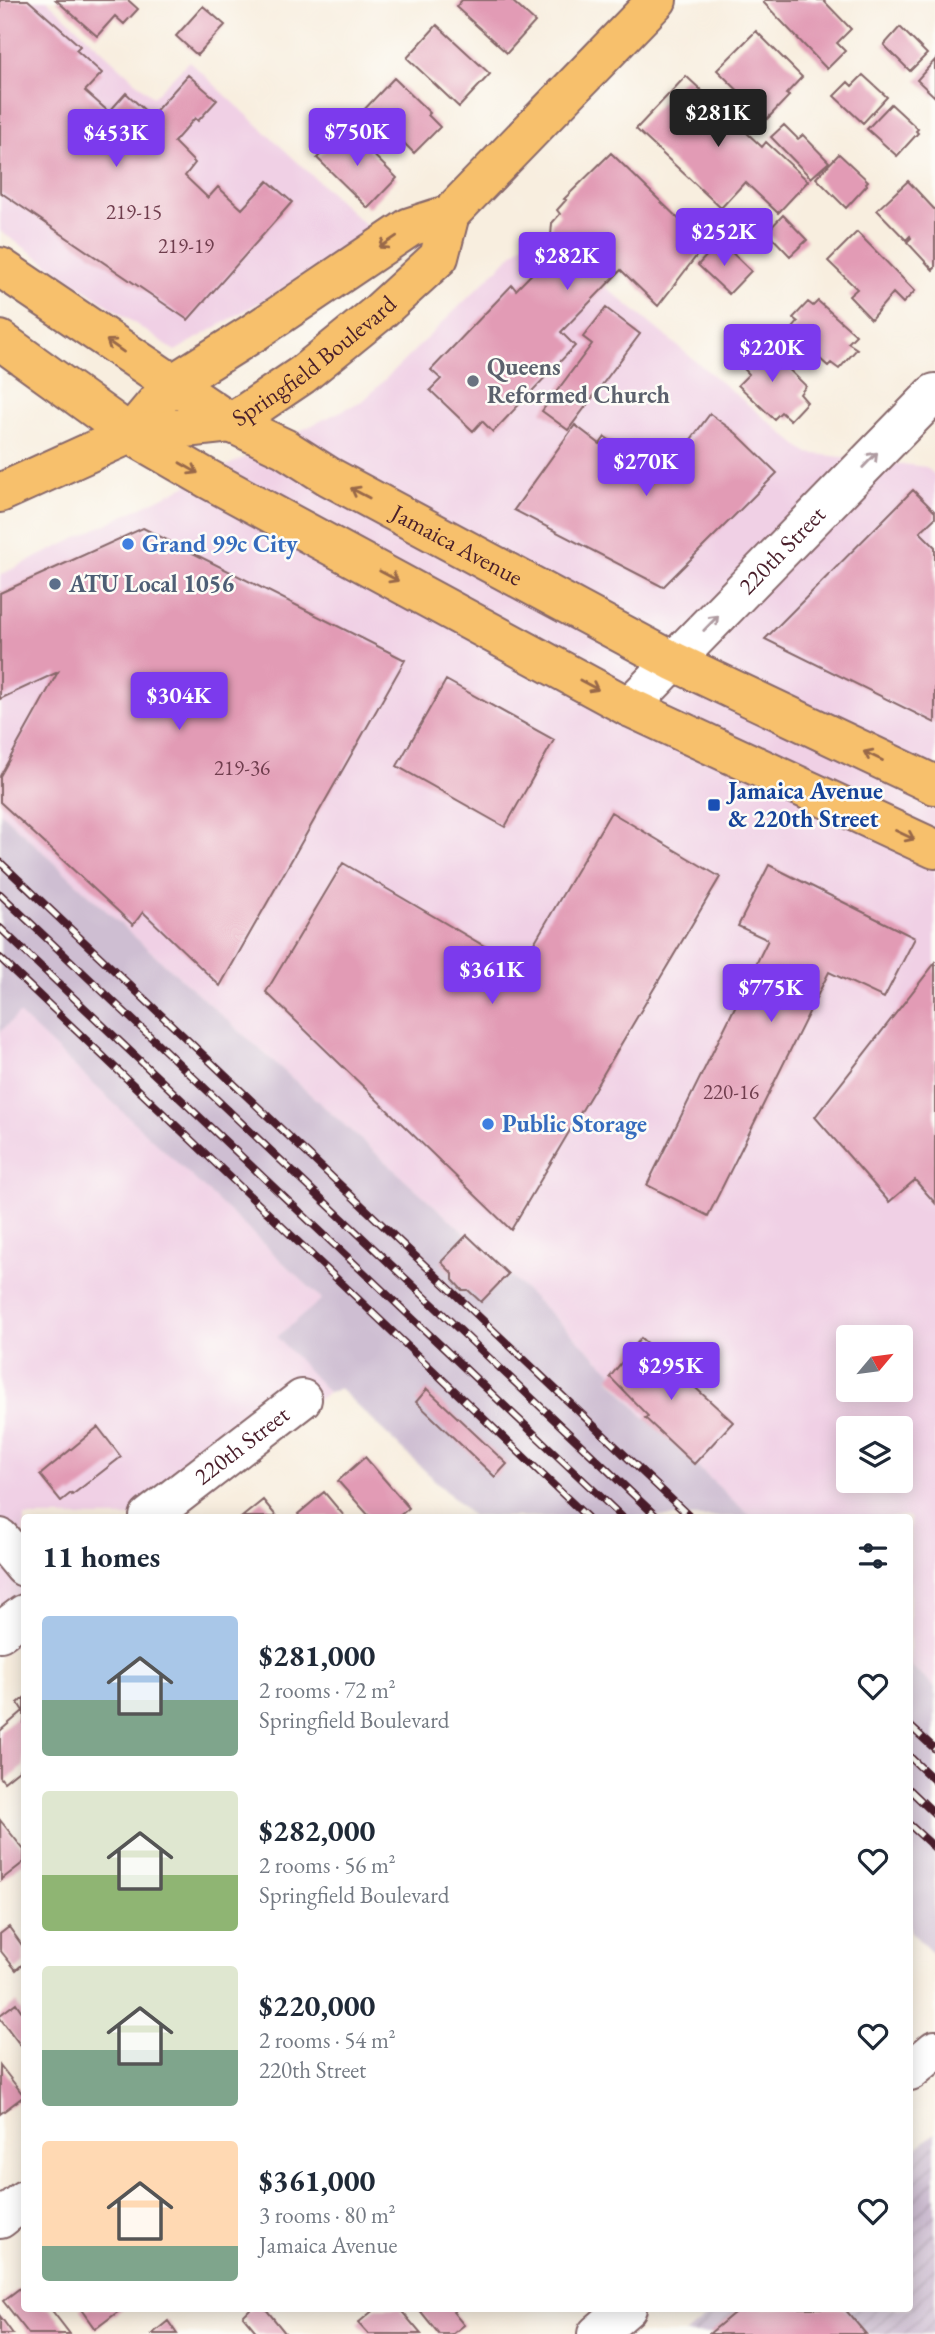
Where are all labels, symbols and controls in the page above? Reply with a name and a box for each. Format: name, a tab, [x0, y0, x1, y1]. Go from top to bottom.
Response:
pin: $281K	[669, 90, 767, 149]
text: $281K	[686, 97, 750, 127]
pin: $750K	[308, 108, 406, 168]
pin: $453K	[67, 110, 165, 169]
text: $750K	[325, 116, 389, 146]
text: $453K	[84, 117, 148, 147]
house number: 219-15	[106, 198, 162, 225]
pin: $252K	[675, 208, 773, 268]
text: $252K	[692, 216, 756, 246]
house number: 219-19	[158, 232, 214, 259]
pin: $282K	[518, 232, 616, 292]
one-way arrow	[379, 235, 398, 249]
text: $282K	[535, 240, 599, 270]
street label: Springfield Boulevard	[225, 288, 403, 433]
pin: $220K	[723, 324, 821, 384]
text: $220K	[740, 332, 804, 362]
one-way arrow	[106, 339, 125, 354]
place label: Queens Reformed Church	[487, 351, 671, 410]
marker: Queens Reformed Church	[465, 373, 481, 389]
pin: $270K	[597, 438, 695, 498]
text: $270K	[614, 446, 678, 476]
one-way arrow	[861, 452, 878, 469]
one-way arrow	[178, 462, 199, 475]
one-way arrow	[350, 485, 370, 499]
street label: Jamaica Avenue	[385, 496, 528, 593]
street label: 220th Street	[731, 499, 832, 601]
place label: Grand 99c City	[142, 528, 298, 560]
marker: Grand 99c City	[120, 536, 136, 552]
place label: ATU Local 1056	[68, 568, 234, 599]
one-way arrow	[378, 570, 399, 584]
marker: ATU Local 1056	[47, 576, 63, 592]
one-way arrow	[703, 615, 720, 632]
pin: $304K	[130, 672, 228, 732]
one-way arrow	[578, 679, 599, 692]
text: $304K	[147, 680, 211, 710]
one-way arrow	[863, 749, 884, 762]
house number: 219-36	[214, 754, 270, 781]
place label: Jamaica Avenue & 220th Street	[726, 775, 883, 834]
marker: Jamaica Avenue & 220th Street	[706, 797, 722, 813]
one-way arrow	[894, 829, 915, 842]
pin: $361K	[443, 946, 541, 1006]
text: $361K	[460, 954, 524, 984]
pin: $775K	[722, 964, 820, 1024]
text: $775K	[739, 972, 803, 1002]
house number: 220-16	[703, 1078, 759, 1105]
place label: Public Storage	[502, 1108, 647, 1140]
marker: Public Storage	[480, 1116, 496, 1132]
north arrow	[836, 1325, 914, 1402]
map controls	[836, 1325, 913, 1493]
pin: $295K	[622, 1342, 720, 1402]
text: $295K	[639, 1350, 703, 1380]
street label: 220th Street	[187, 1398, 296, 1492]
button: layers	[836, 1416, 913, 1493]
text: 11 homes	[42, 1537, 160, 1576]
icon: filters	[854, 1537, 892, 1575]
text: $281,000	[259, 1636, 375, 1675]
icon: home	[98, 1644, 182, 1728]
icon: heart	[854, 1667, 892, 1705]
text: 2 rooms · 72 m²	[259, 1675, 396, 1705]
text: Springfield Boulevard	[259, 1705, 449, 1735]
text: $282,000	[259, 1811, 375, 1850]
icon: home	[98, 1819, 182, 1903]
icon: heart	[854, 1842, 892, 1880]
text: 2 rooms · 56 m²	[259, 1850, 396, 1880]
text: Springfield Boulevard	[259, 1880, 449, 1910]
text: $220,000	[259, 1986, 375, 2025]
icon: home	[98, 1994, 182, 2078]
icon: heart	[854, 2017, 892, 2055]
text: 2 rooms · 54 m²	[259, 2025, 396, 2055]
text: 220th Street	[259, 2055, 366, 2085]
text: $361,000	[259, 2161, 375, 2200]
icon: home	[98, 2169, 182, 2253]
icon: heart	[854, 2192, 892, 2230]
text: 3 rooms · 80 m²	[259, 2200, 396, 2230]
text: Jamaica Avenue	[259, 2230, 398, 2260]

